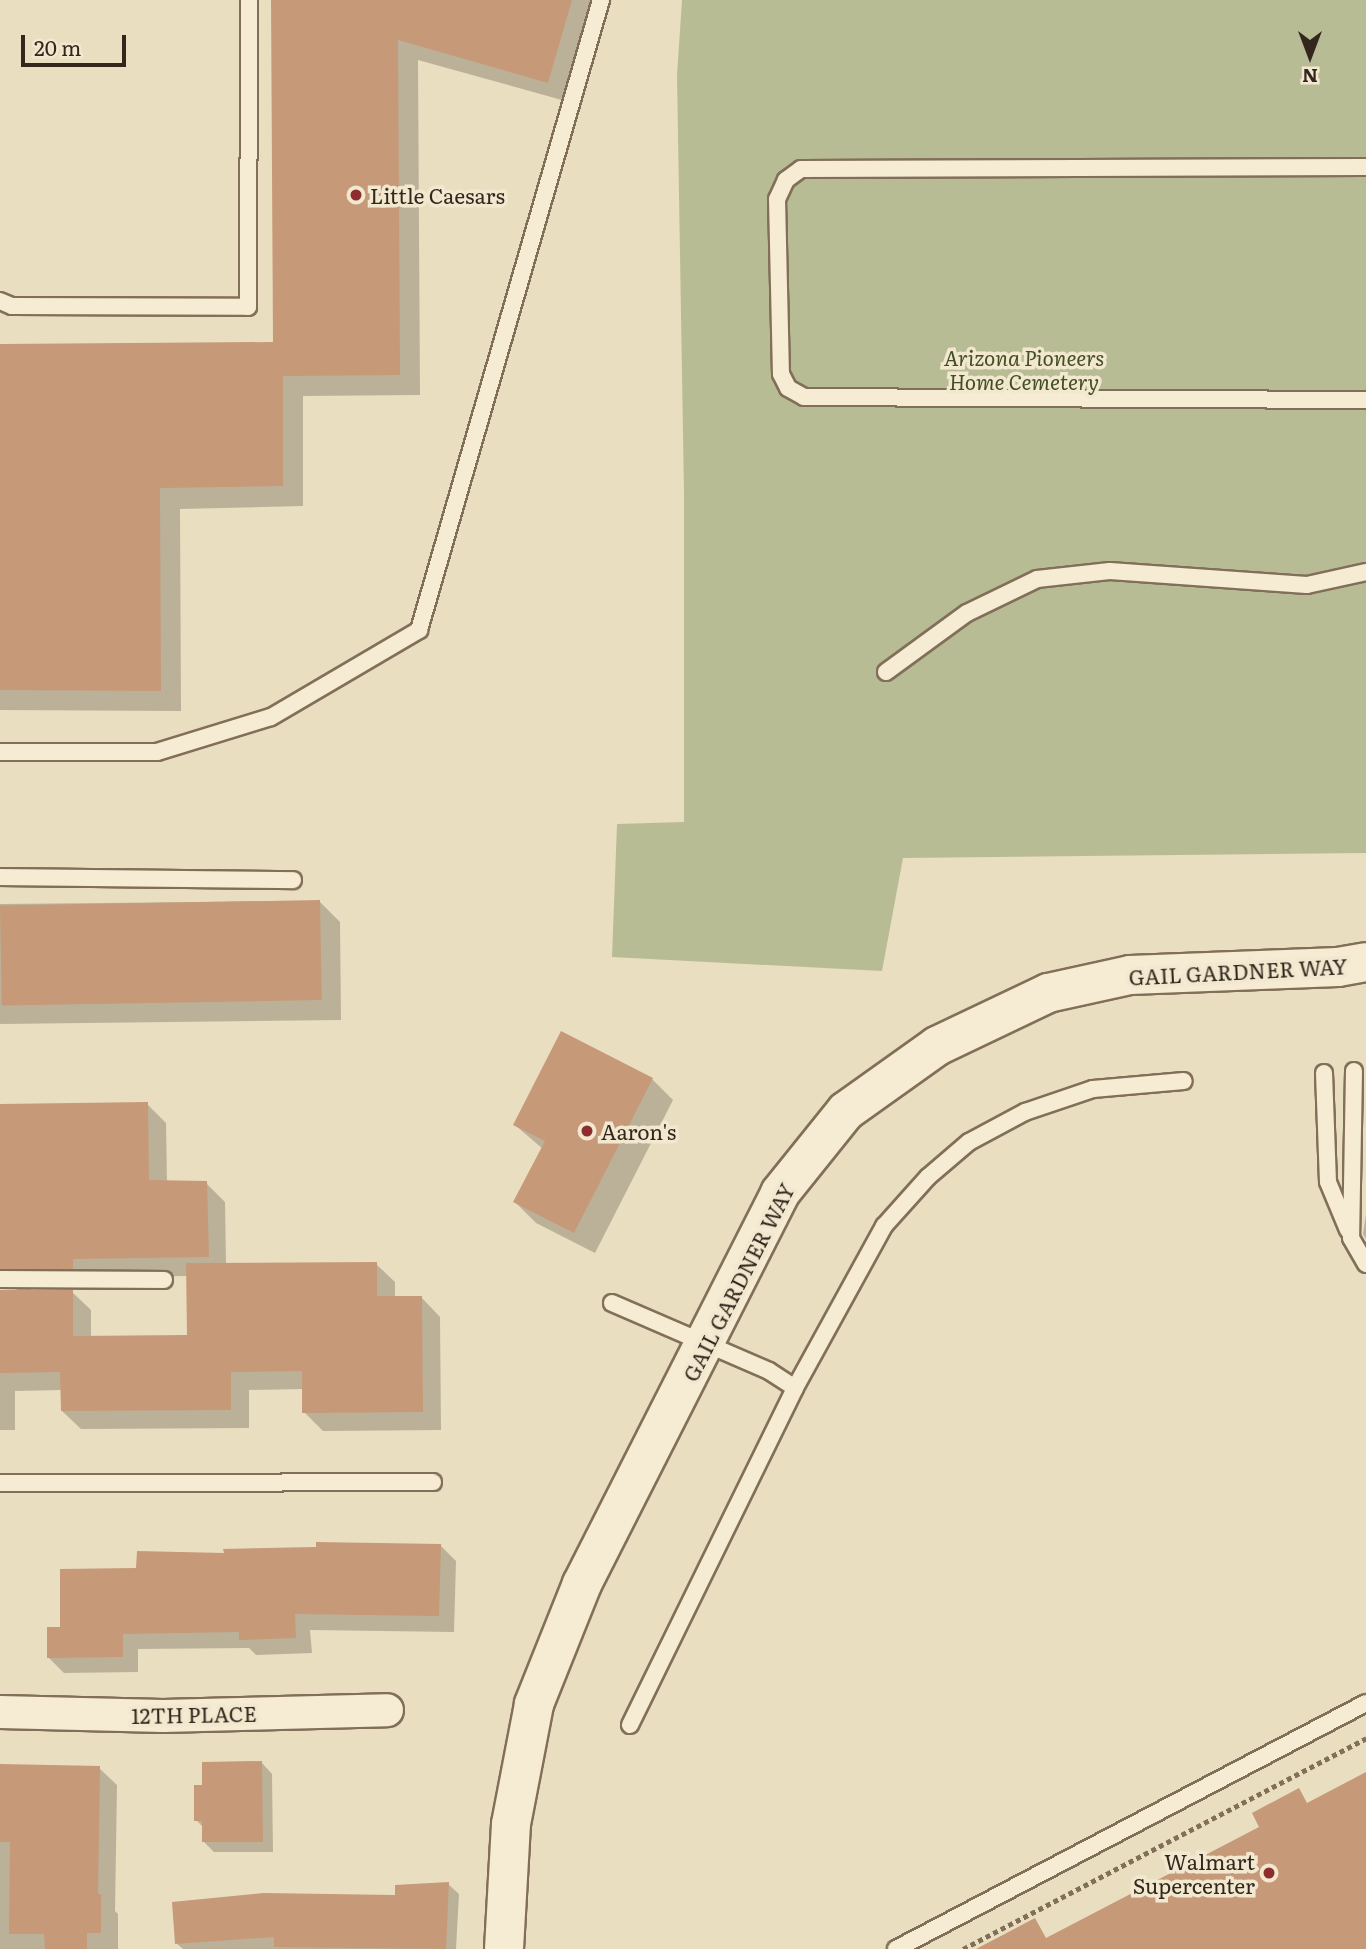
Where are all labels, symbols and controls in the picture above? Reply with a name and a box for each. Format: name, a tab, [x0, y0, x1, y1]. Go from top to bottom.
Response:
scale bar	[24, 21, 130, 65]
north arrow	[1275, 21, 1345, 91]
text: 20 m	[34, 31, 81, 62]
text: N	[1302, 63, 1318, 91]
place label: Little Caesars	[370, 182, 505, 208]
marker: Little Caesars	[348, 187, 364, 203]
park label: Arizona Pioneers Home Cemetery	[944, 344, 1104, 394]
street label: GAIL GARDNER WAY	[1128, 953, 1348, 989]
place label: Aaron's	[601, 1118, 676, 1144]
marker: Aaron's	[579, 1123, 595, 1139]
street label: GAIL GARDNER WAY	[677, 1179, 799, 1385]
street label: 12TH PLACE	[131, 1700, 257, 1728]
place label: Walmart Supercenter	[1133, 1848, 1255, 1898]
marker: Walmart Supercenter	[1261, 1865, 1277, 1881]

